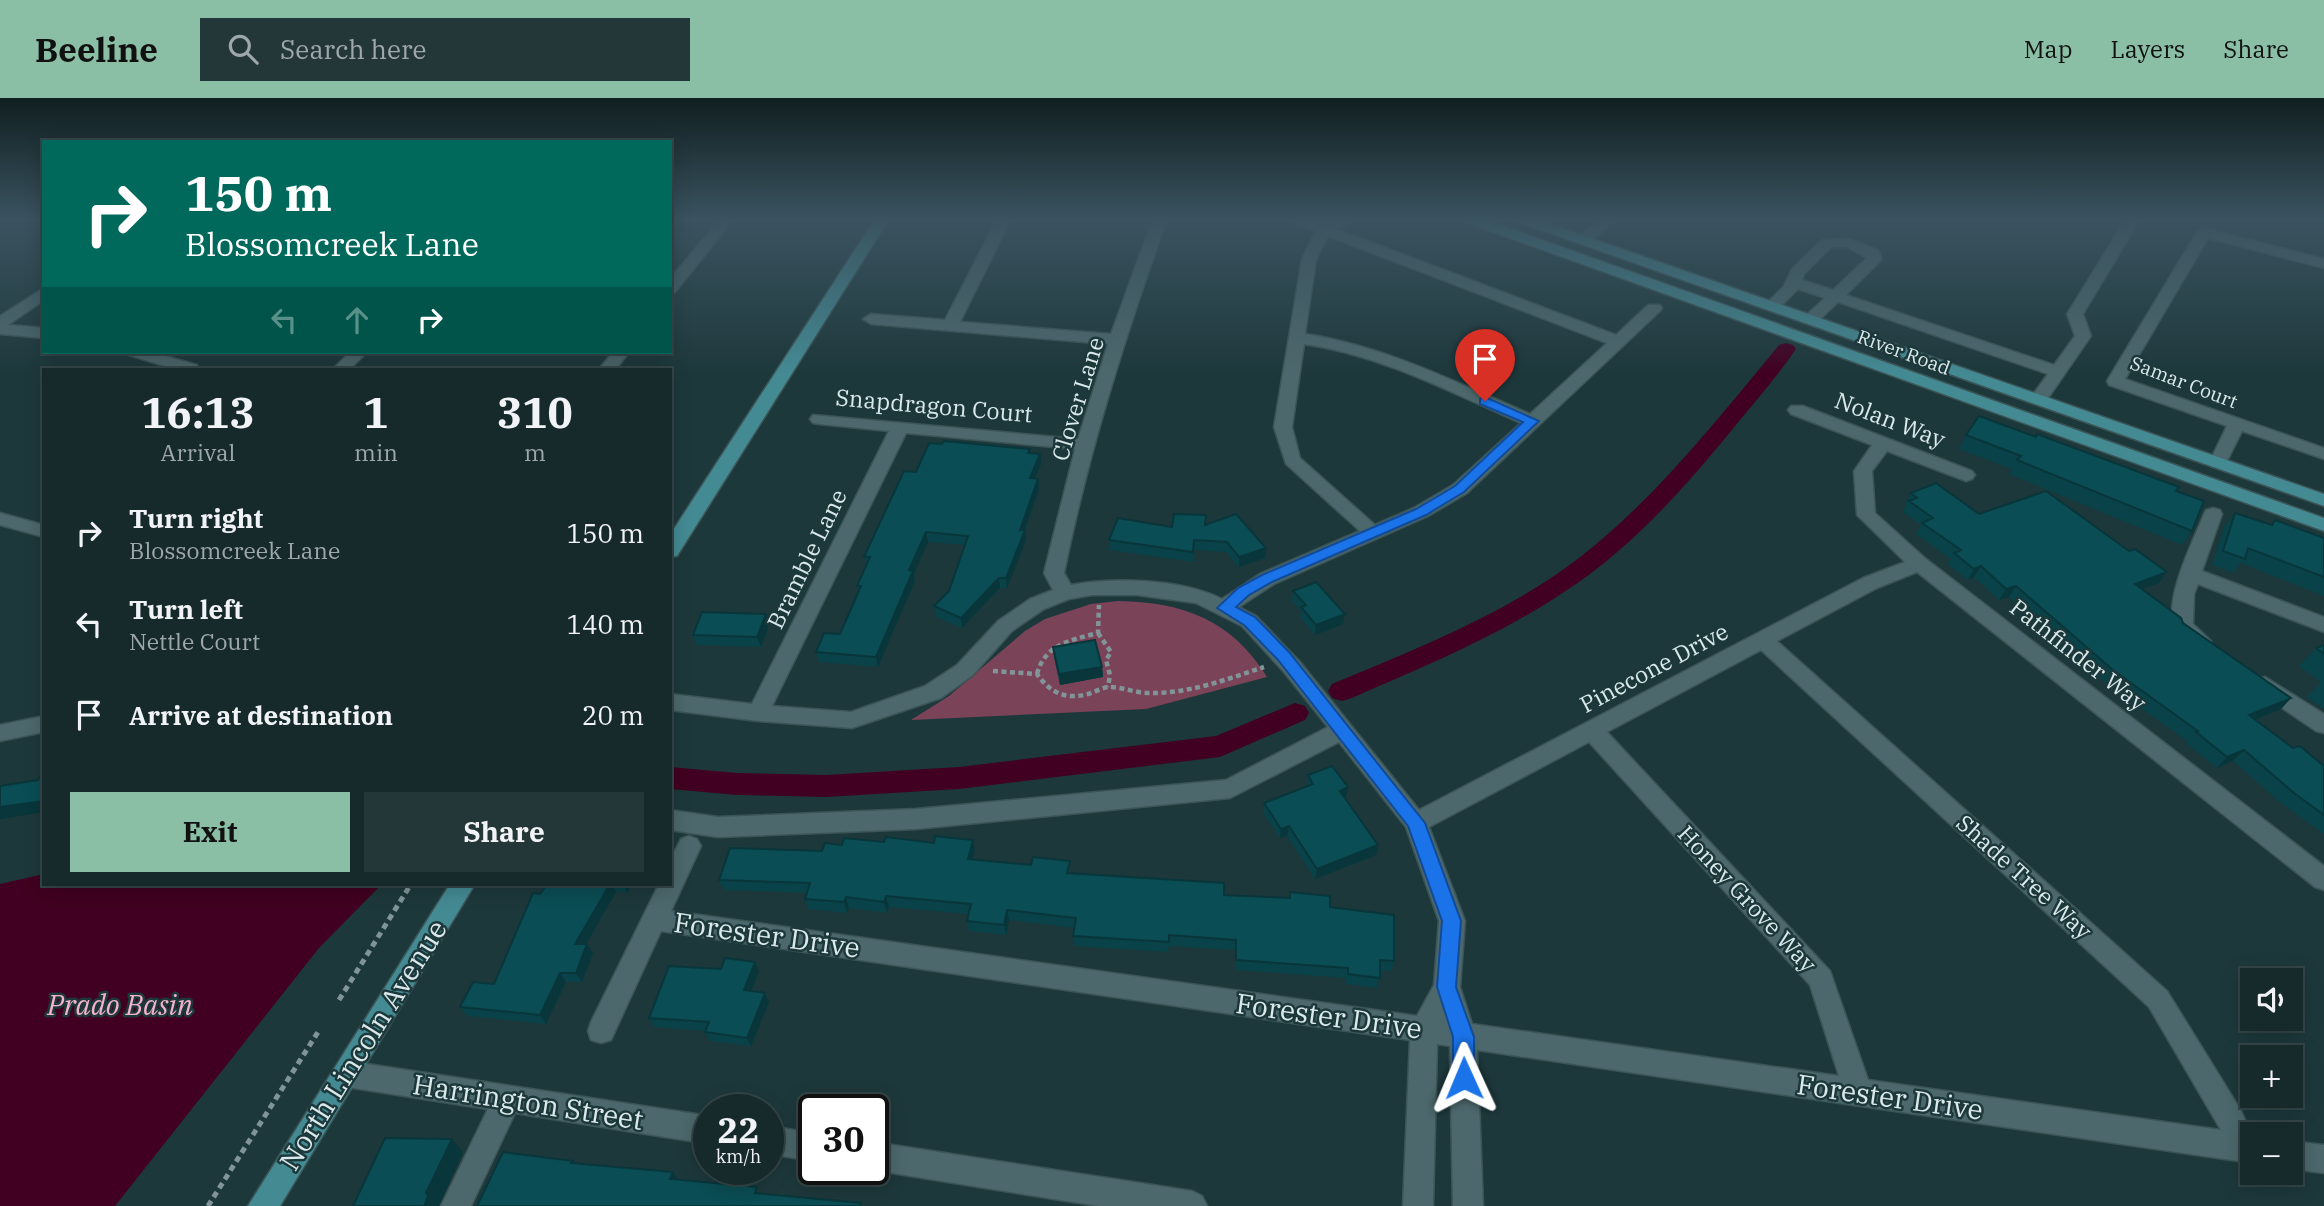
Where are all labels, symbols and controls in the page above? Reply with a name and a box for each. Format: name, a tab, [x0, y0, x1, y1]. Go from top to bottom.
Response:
search box	[200, 18, 690, 81]
text: Beeline	[35, 28, 158, 71]
icon: search	[224, 30, 262, 68]
text: Search here	[280, 32, 426, 66]
text: Map	[2024, 33, 2072, 65]
text: Layers	[2110, 33, 2185, 65]
text: Share	[2223, 33, 2289, 65]
text: 150 m	[185, 161, 332, 224]
icon: right	[70, 168, 161, 259]
text: Blossomcreek Lane	[185, 223, 479, 265]
icon: left	[265, 301, 303, 339]
icon: ahead	[338, 301, 376, 339]
icon: right	[411, 301, 449, 339]
street label: River Road	[1854, 324, 1954, 380]
pin	[1455, 329, 1515, 401]
street label: Clover Lane	[1044, 333, 1110, 464]
icon: arrive	[1466, 340, 1504, 378]
street label: Samar Court	[2127, 351, 2241, 414]
street label: Snapdragon Court	[834, 381, 1034, 429]
street label: Nolan Way	[1831, 384, 1950, 454]
text: 16:13	[141, 385, 255, 440]
text: 1	[363, 385, 389, 440]
text: 310	[497, 385, 573, 440]
text: Arrival	[161, 437, 235, 467]
text: min	[354, 437, 398, 467]
text: m	[524, 437, 546, 467]
street label: Bramble Lane	[759, 484, 853, 633]
text: Turn right	[129, 501, 263, 535]
icon: right	[70, 514, 108, 552]
text: 150 m	[566, 516, 644, 550]
text: Blossomcreek Lane	[129, 535, 340, 565]
street label: Pathfinder Way	[2004, 591, 2154, 717]
text: Turn left	[129, 592, 243, 626]
icon: left	[70, 605, 108, 643]
text: 140 m	[566, 607, 644, 641]
street label: Pinecone Drive	[1574, 615, 1733, 719]
text: Nettle Court	[129, 626, 260, 656]
icon: arrive	[70, 696, 108, 734]
text: Arrive at destination	[129, 698, 393, 732]
text: 20 m	[582, 698, 644, 732]
button: Exit	[70, 792, 350, 872]
button: Share	[364, 792, 644, 872]
street label: Shade Tree Way	[1951, 807, 2099, 946]
street label: Honey Grove Way	[1672, 818, 1824, 979]
street label: Forester Drive	[672, 903, 863, 966]
street label: North Lincoln Avenue	[270, 913, 455, 1177]
map controls	[2240, 968, 2303, 1185]
button: sound	[2240, 968, 2303, 1031]
street label: Forester Drive	[1234, 984, 1425, 1047]
water label: Prado Basin	[46, 986, 193, 1023]
position arrow	[1427, 1041, 1501, 1115]
button: +	[2240, 1045, 2303, 1108]
street label: Harrington Street	[410, 1065, 646, 1138]
street label: Forester Drive	[1795, 1065, 1986, 1128]
speed limit sign: 30	[798, 1094, 889, 1185]
text: 22	[717, 1107, 760, 1153]
button: −	[2240, 1122, 2303, 1185]
text: km/h	[716, 1145, 761, 1168]

